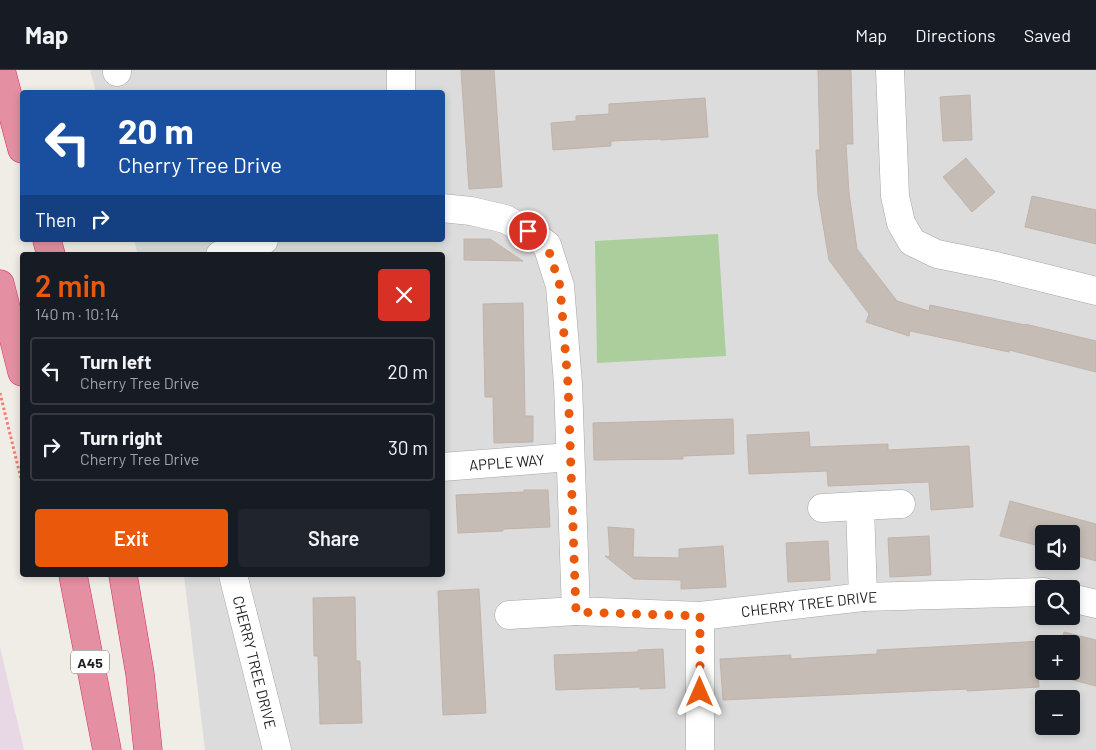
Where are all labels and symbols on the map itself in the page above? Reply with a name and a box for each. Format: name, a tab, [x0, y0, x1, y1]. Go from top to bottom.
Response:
pin	[507, 210, 549, 252]
street label: APPLE WAY	[468, 450, 545, 474]
street label: CHERRY TREE DRIVE	[740, 588, 877, 620]
street label: CHERRY TREE DRIVE	[230, 594, 280, 731]
road number: A45	[71, 650, 109, 674]
position arrow	[673, 665, 725, 717]

